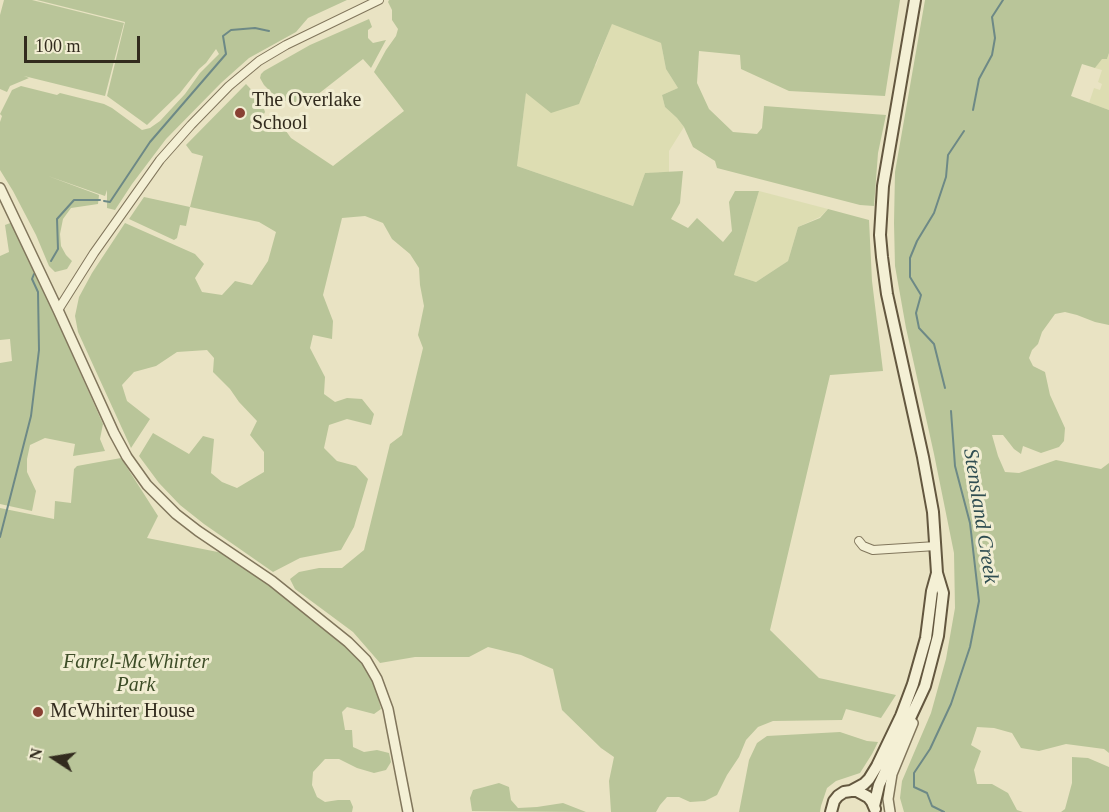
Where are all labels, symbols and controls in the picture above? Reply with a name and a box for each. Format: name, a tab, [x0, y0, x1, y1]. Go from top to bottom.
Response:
scale bar	[27, 24, 142, 62]
text: 100 m	[35, 36, 81, 56]
place label: The Overlake School	[252, 89, 361, 136]
marker: The Overlake School	[233, 106, 247, 120]
water label: Stensland Creek	[957, 447, 1003, 585]
park label: Farrel-McWhirter Park	[63, 651, 209, 698]
place label: McWhirter House	[50, 700, 195, 724]
marker: McWhirter House	[31, 705, 45, 719]
north arrow	[24, 728, 84, 788]
text: N	[26, 747, 45, 762]

